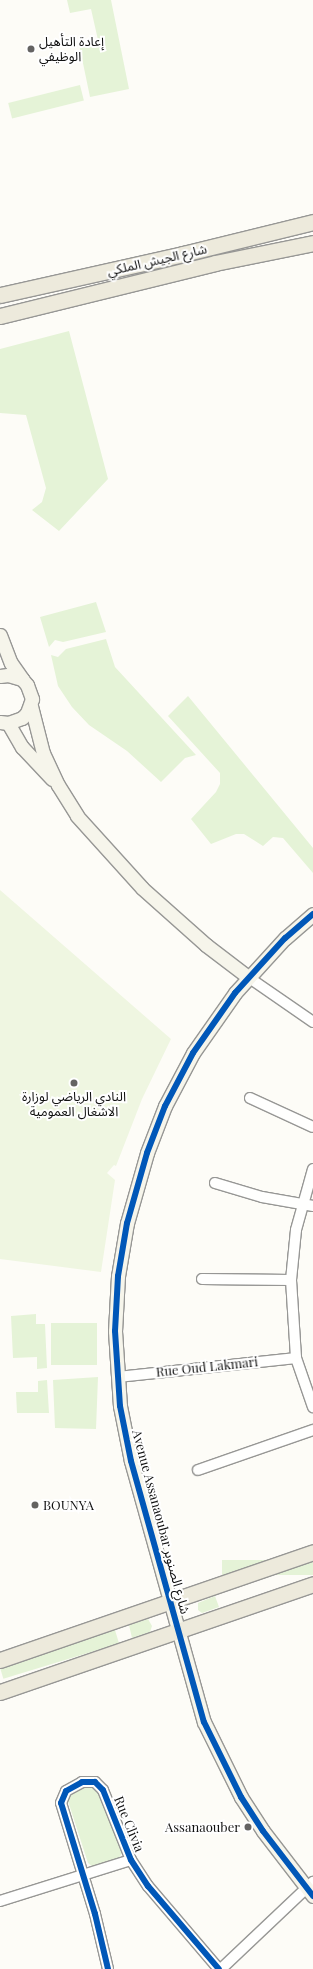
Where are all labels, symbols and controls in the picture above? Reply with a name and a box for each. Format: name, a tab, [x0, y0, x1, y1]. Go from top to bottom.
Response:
place label: إعادة التأهيل الوظيفي	[39, 34, 104, 65]
marker: إعادة التأهيل الوظيفي	[26, 44, 36, 54]
street label: شارع الجيش الملكي	[106, 241, 208, 279]
marker: النادي الرياضي لوزارة الاشغال العمومية	[69, 1078, 79, 1088]
place label: النادي الرياضي لوزارة الاشغال العمومية	[22, 1089, 126, 1120]
street label: Rue Oud Lakmari	[155, 1354, 259, 1380]
street label: Avenue Assanaoubar شارع الصنوبر	[129, 1428, 193, 1616]
place label: BOUNYA	[43, 1497, 94, 1513]
marker: BOUNYA	[30, 1500, 40, 1510]
street label: Rue Clivia	[111, 1794, 147, 1854]
place label: Assanaouber	[165, 1819, 240, 1835]
marker: Assanaouber	[243, 1822, 253, 1832]

